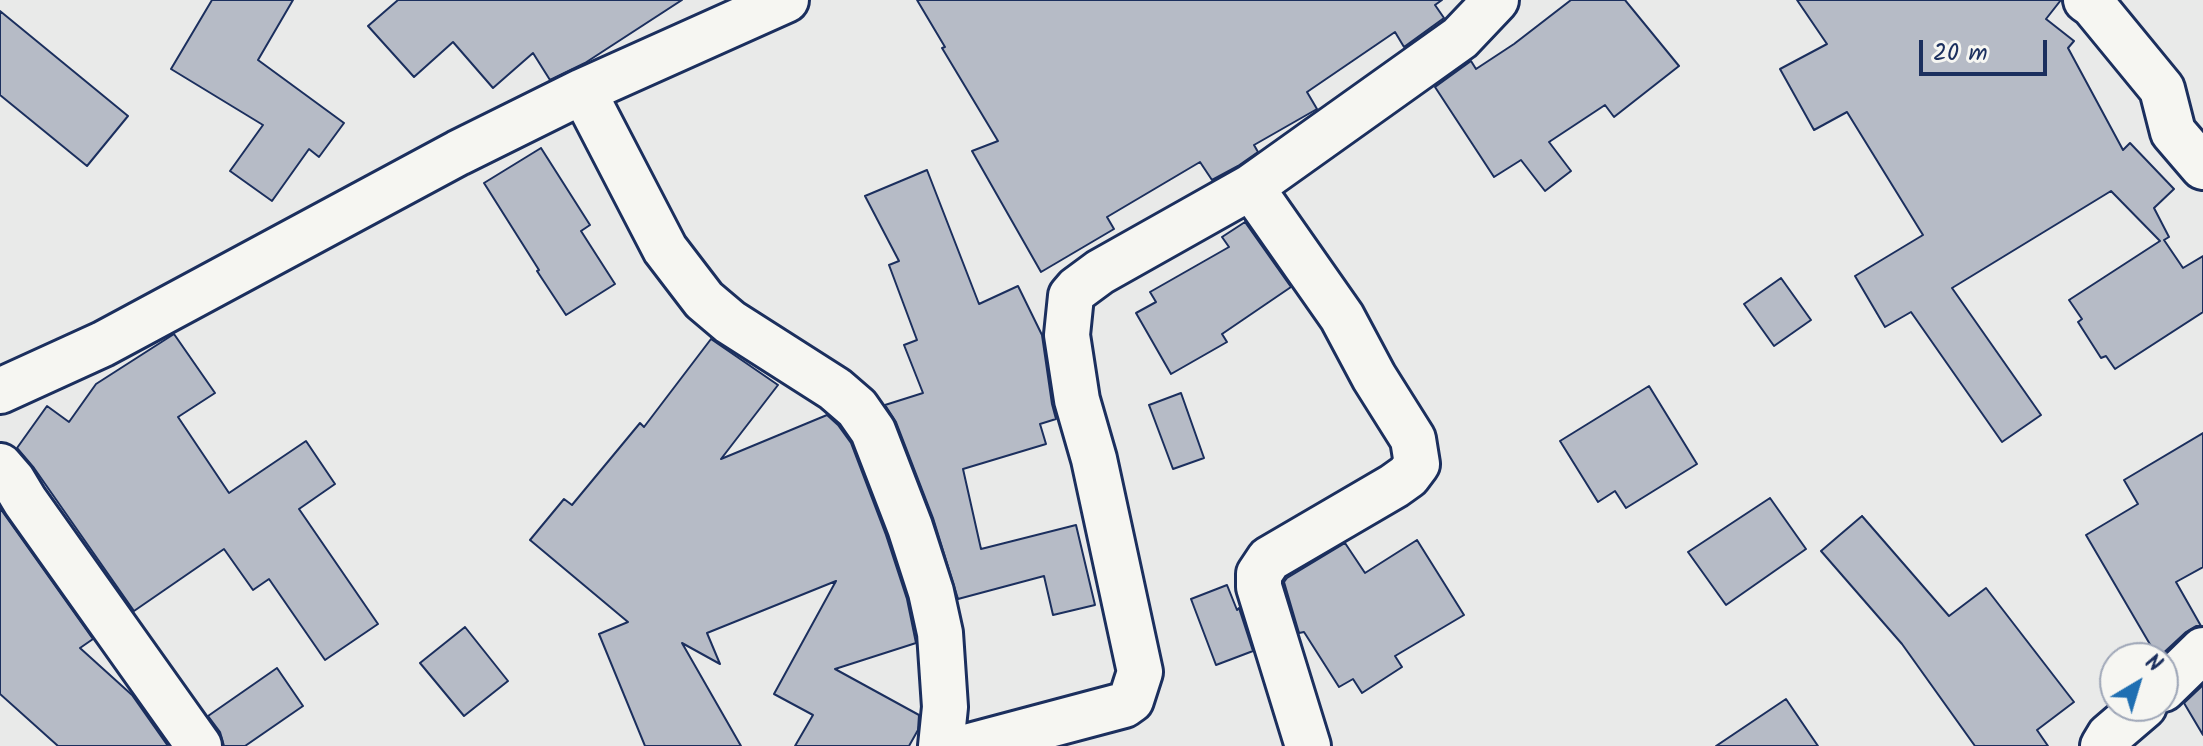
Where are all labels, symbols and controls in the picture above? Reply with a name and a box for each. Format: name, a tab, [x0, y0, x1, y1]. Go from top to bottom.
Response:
scale bar	[1923, 24, 2051, 74]
text: 20 m	[1933, 34, 1988, 73]
north arrow	[2099, 642, 2179, 722]
text: N	[2137, 646, 2169, 682]

